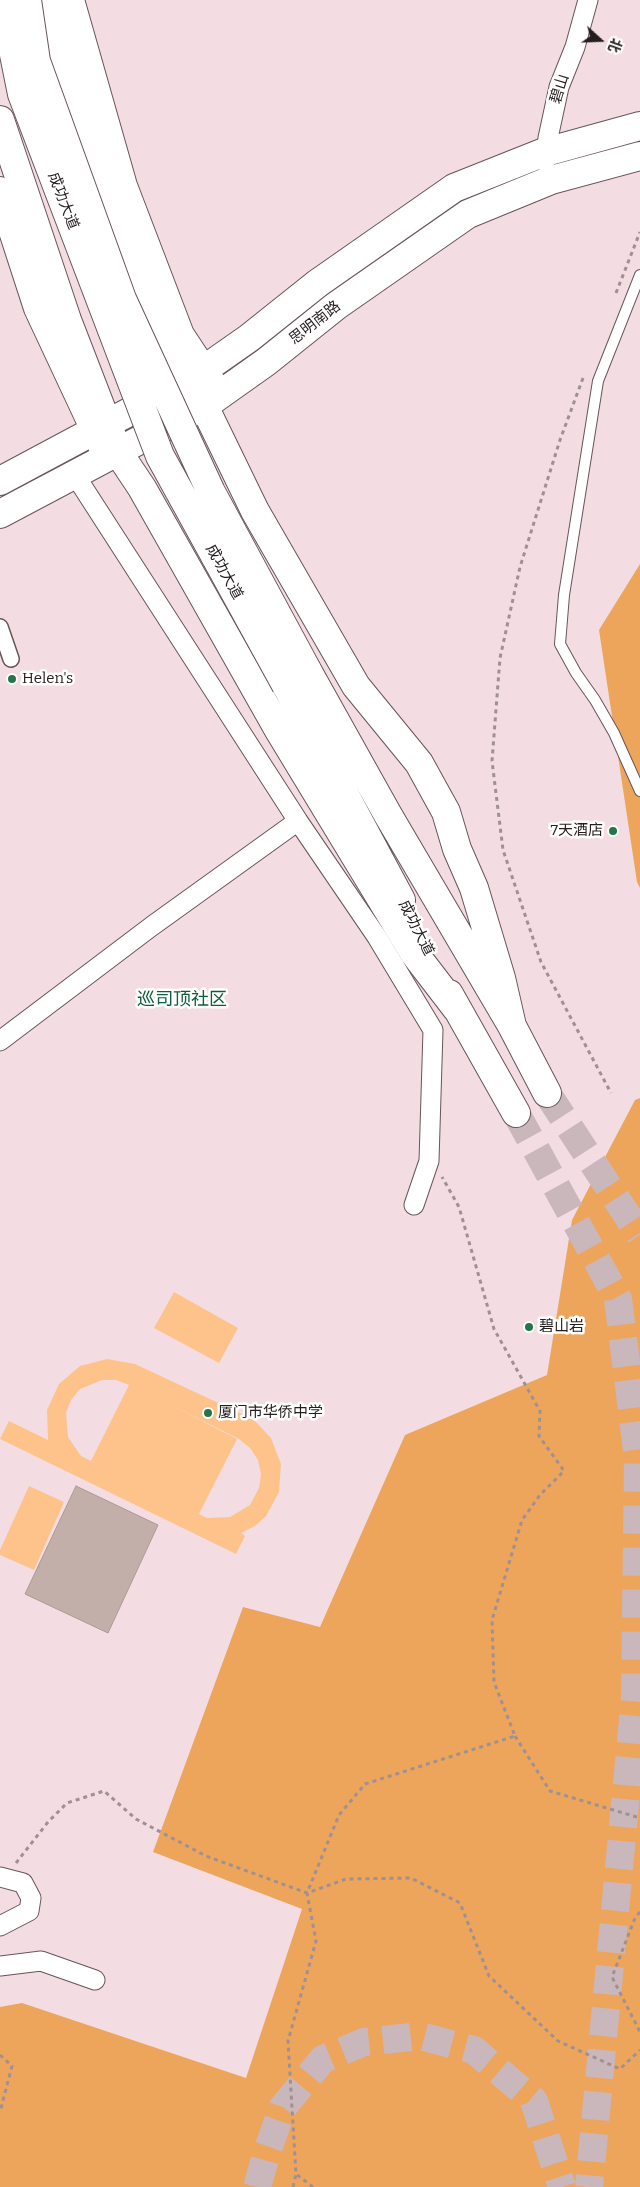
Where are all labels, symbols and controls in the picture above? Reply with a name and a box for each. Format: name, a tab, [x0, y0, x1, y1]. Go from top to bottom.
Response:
north arrow	[575, 15, 625, 65]
text: 北	[604, 36, 625, 55]
street label: 碧山	[547, 72, 573, 106]
street label: 成功大道	[44, 170, 82, 232]
street label: 思明南路	[286, 297, 344, 349]
street label: 成功大道	[202, 541, 246, 603]
place label: Helen's	[22, 670, 73, 688]
marker: Helen's	[6, 673, 18, 685]
place label: 7天酒店	[550, 822, 603, 840]
marker: 7天酒店	[607, 825, 619, 837]
street label: 成功大道	[394, 897, 438, 959]
district label: 巡司顶社区	[137, 989, 227, 1011]
place label: 碧山岩	[539, 1318, 584, 1336]
marker: 碧山岩	[523, 1321, 535, 1333]
place label: 厦门市华侨中学	[218, 1404, 323, 1422]
marker: 厦门市华侨中学	[202, 1407, 214, 1419]

